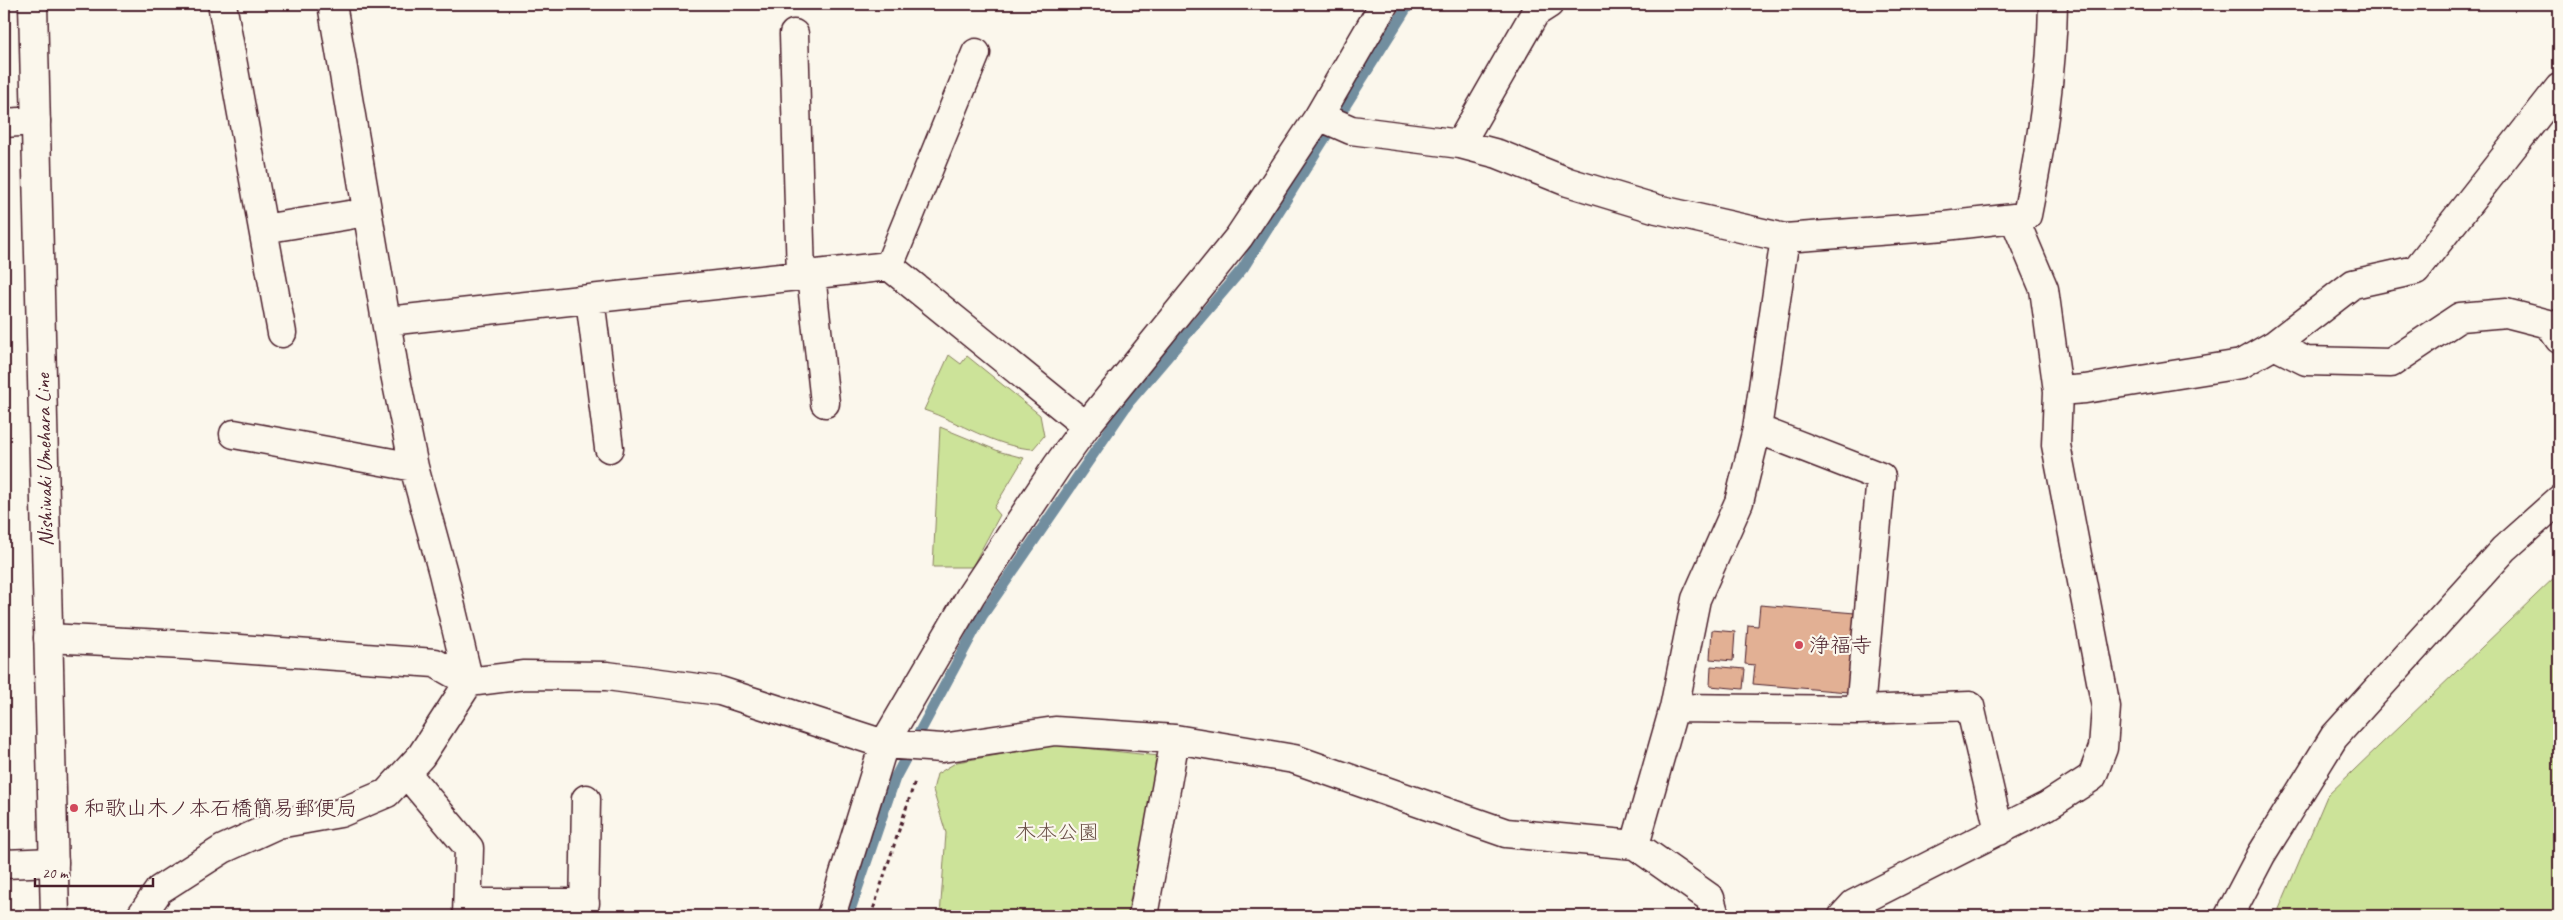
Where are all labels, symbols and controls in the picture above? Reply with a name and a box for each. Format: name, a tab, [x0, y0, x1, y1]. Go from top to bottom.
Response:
street label: Nishiwaki Umehara Line	[29, 372, 59, 547]
place label: 浄福寺	[1809, 632, 1872, 658]
marker: 浄福寺	[1793, 639, 1805, 651]
place label: 和歌山木ノ本石橋簡易郵便局	[84, 795, 357, 821]
marker: 和歌山木ノ本石橋簡易郵便局	[68, 802, 80, 814]
park label: 木本公園	[1015, 819, 1099, 845]
scale bar	[35, 855, 152, 887]
text: 20 m	[42, 864, 69, 883]

